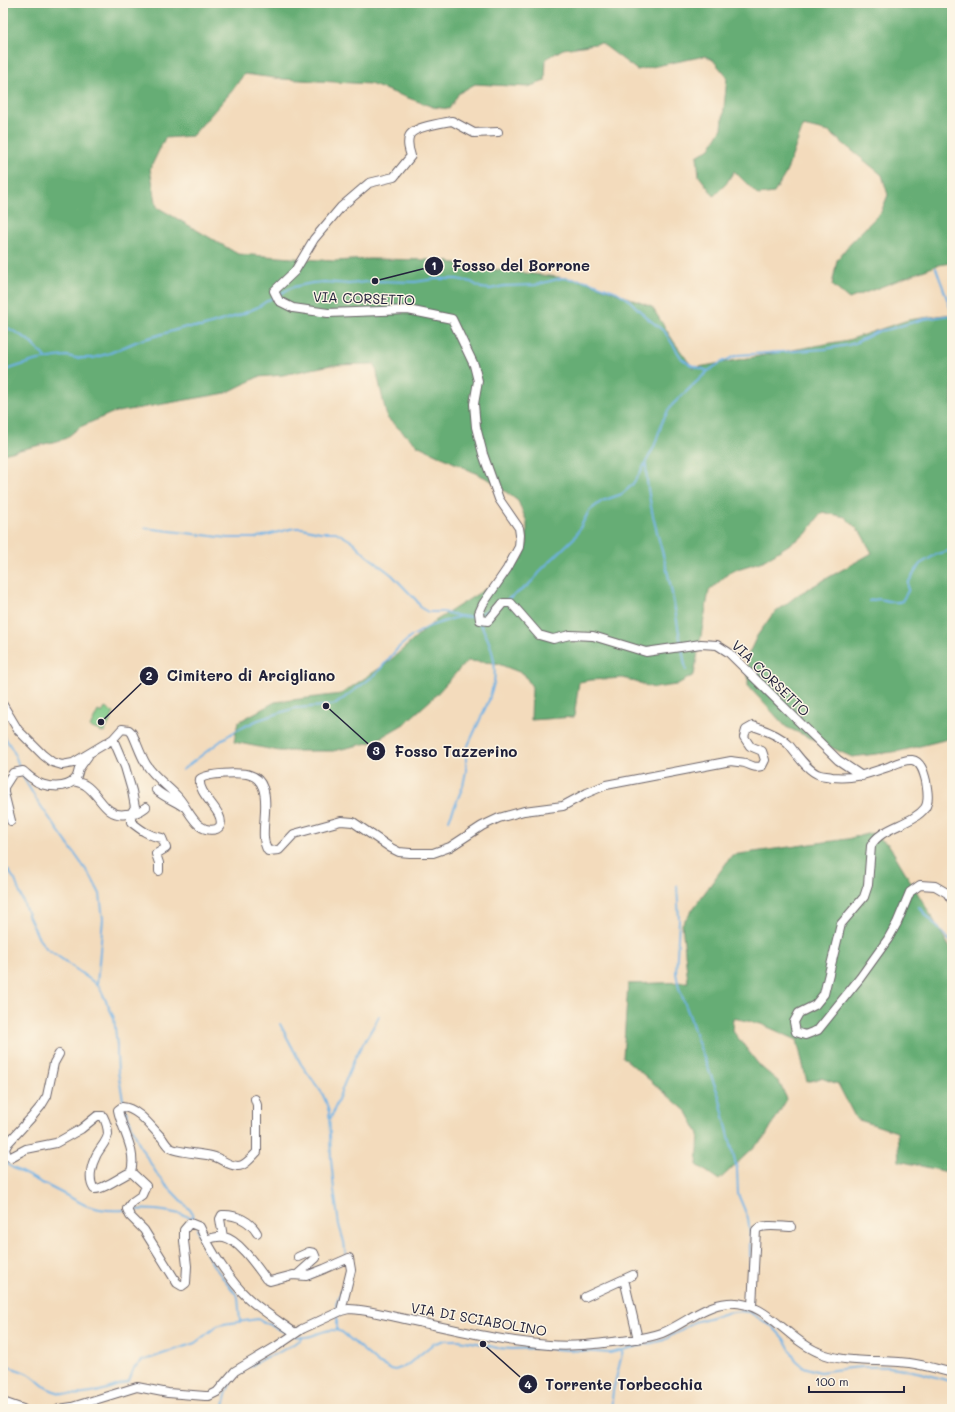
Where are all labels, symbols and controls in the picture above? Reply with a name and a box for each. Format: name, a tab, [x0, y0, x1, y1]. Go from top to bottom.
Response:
callout: Fosso del Borrone	[424, 252, 597, 279]
text: Fosso del Borrone	[452, 255, 590, 275]
text: 1	[431, 257, 437, 273]
street label: VIA CORSETTO	[313, 287, 415, 309]
street label: VIA CORSETTO	[728, 636, 814, 720]
callout: Cimitero di Arcigliano	[139, 662, 343, 689]
text: Cimitero di Arcigliano	[167, 665, 335, 685]
text: 2	[146, 667, 153, 683]
callout: Fosso Tazzerino	[366, 738, 525, 765]
text: Fosso Tazzerino	[395, 741, 517, 761]
text: 3	[372, 742, 380, 758]
street label: VIA DI SCIABOLINO	[409, 1298, 549, 1340]
scale bar	[809, 1368, 904, 1394]
callout: Torrente Torbecchia	[518, 1371, 711, 1398]
text: 100 m	[815, 1373, 849, 1389]
text: Torrente Torbecchia	[545, 1374, 703, 1394]
text: 4	[524, 1376, 532, 1392]

